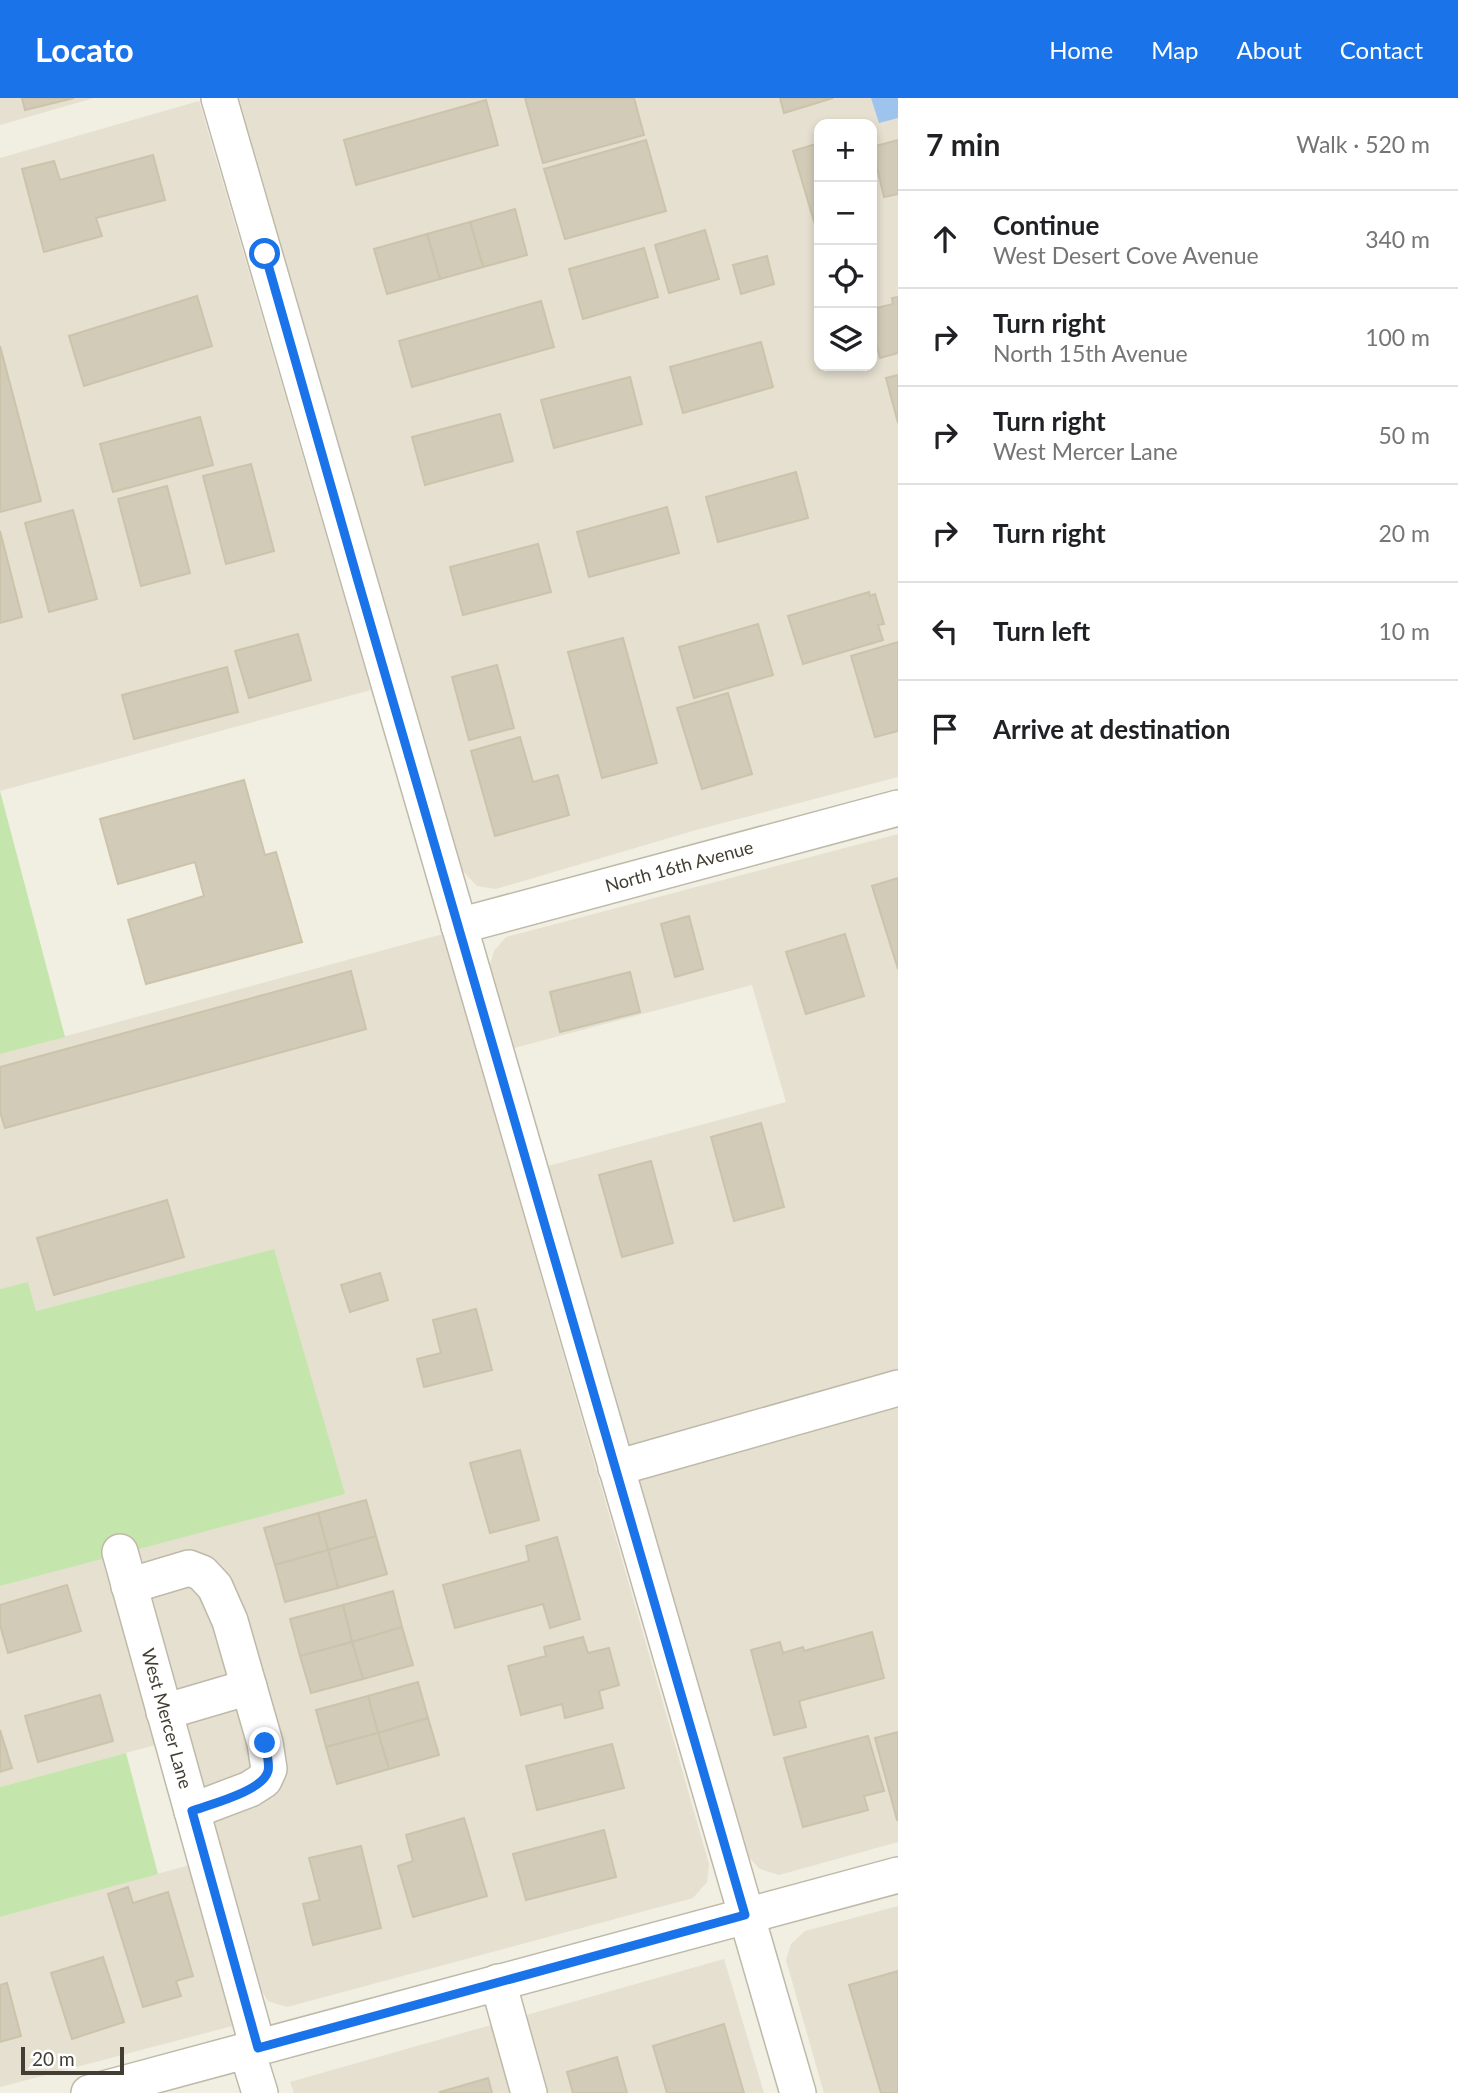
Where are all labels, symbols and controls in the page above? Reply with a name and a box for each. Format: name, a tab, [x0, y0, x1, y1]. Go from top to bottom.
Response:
text: Locato	[35, 29, 134, 69]
text: Home	[1049, 35, 1113, 64]
text: Map	[1151, 35, 1199, 64]
text: About	[1237, 35, 1302, 64]
text: Contact	[1340, 35, 1423, 64]
map controls	[814, 119, 877, 371]
button: +	[814, 119, 877, 182]
text: 7 min	[926, 126, 1000, 162]
text: Walk · 520 m	[1296, 130, 1430, 158]
button: −	[814, 182, 877, 245]
text: Continue	[993, 209, 1099, 241]
icon: ahead	[926, 220, 964, 258]
text: 340 m	[1365, 225, 1430, 253]
route start	[249, 238, 280, 269]
text: West Desert Cove Avenue	[993, 241, 1259, 269]
button: locate	[814, 245, 877, 308]
text: Turn right	[993, 307, 1106, 339]
button: layers	[814, 308, 877, 371]
icon: right	[926, 318, 964, 356]
text: 100 m	[1365, 323, 1430, 351]
text: North 15th Avenue	[993, 339, 1188, 367]
text: Turn right	[993, 405, 1106, 437]
icon: right	[926, 416, 964, 454]
text: 50 m	[1379, 421, 1430, 449]
text: West Mercer Lane	[993, 437, 1178, 465]
icon: right	[926, 514, 964, 552]
text: Turn right	[993, 517, 1106, 549]
text: 20 m	[1379, 519, 1430, 547]
icon: left	[926, 612, 964, 650]
text: Turn left	[993, 615, 1090, 647]
text: 10 m	[1379, 617, 1430, 645]
icon: arrive	[926, 710, 964, 748]
text: Arrive at destination	[993, 713, 1230, 745]
street label: North 16th Avenue	[602, 835, 755, 896]
street label: West Mercer Lane	[137, 1646, 197, 1791]
route end	[249, 1727, 280, 1758]
scale bar	[21, 2044, 124, 2076]
text: 20 m	[32, 2047, 75, 2070]

